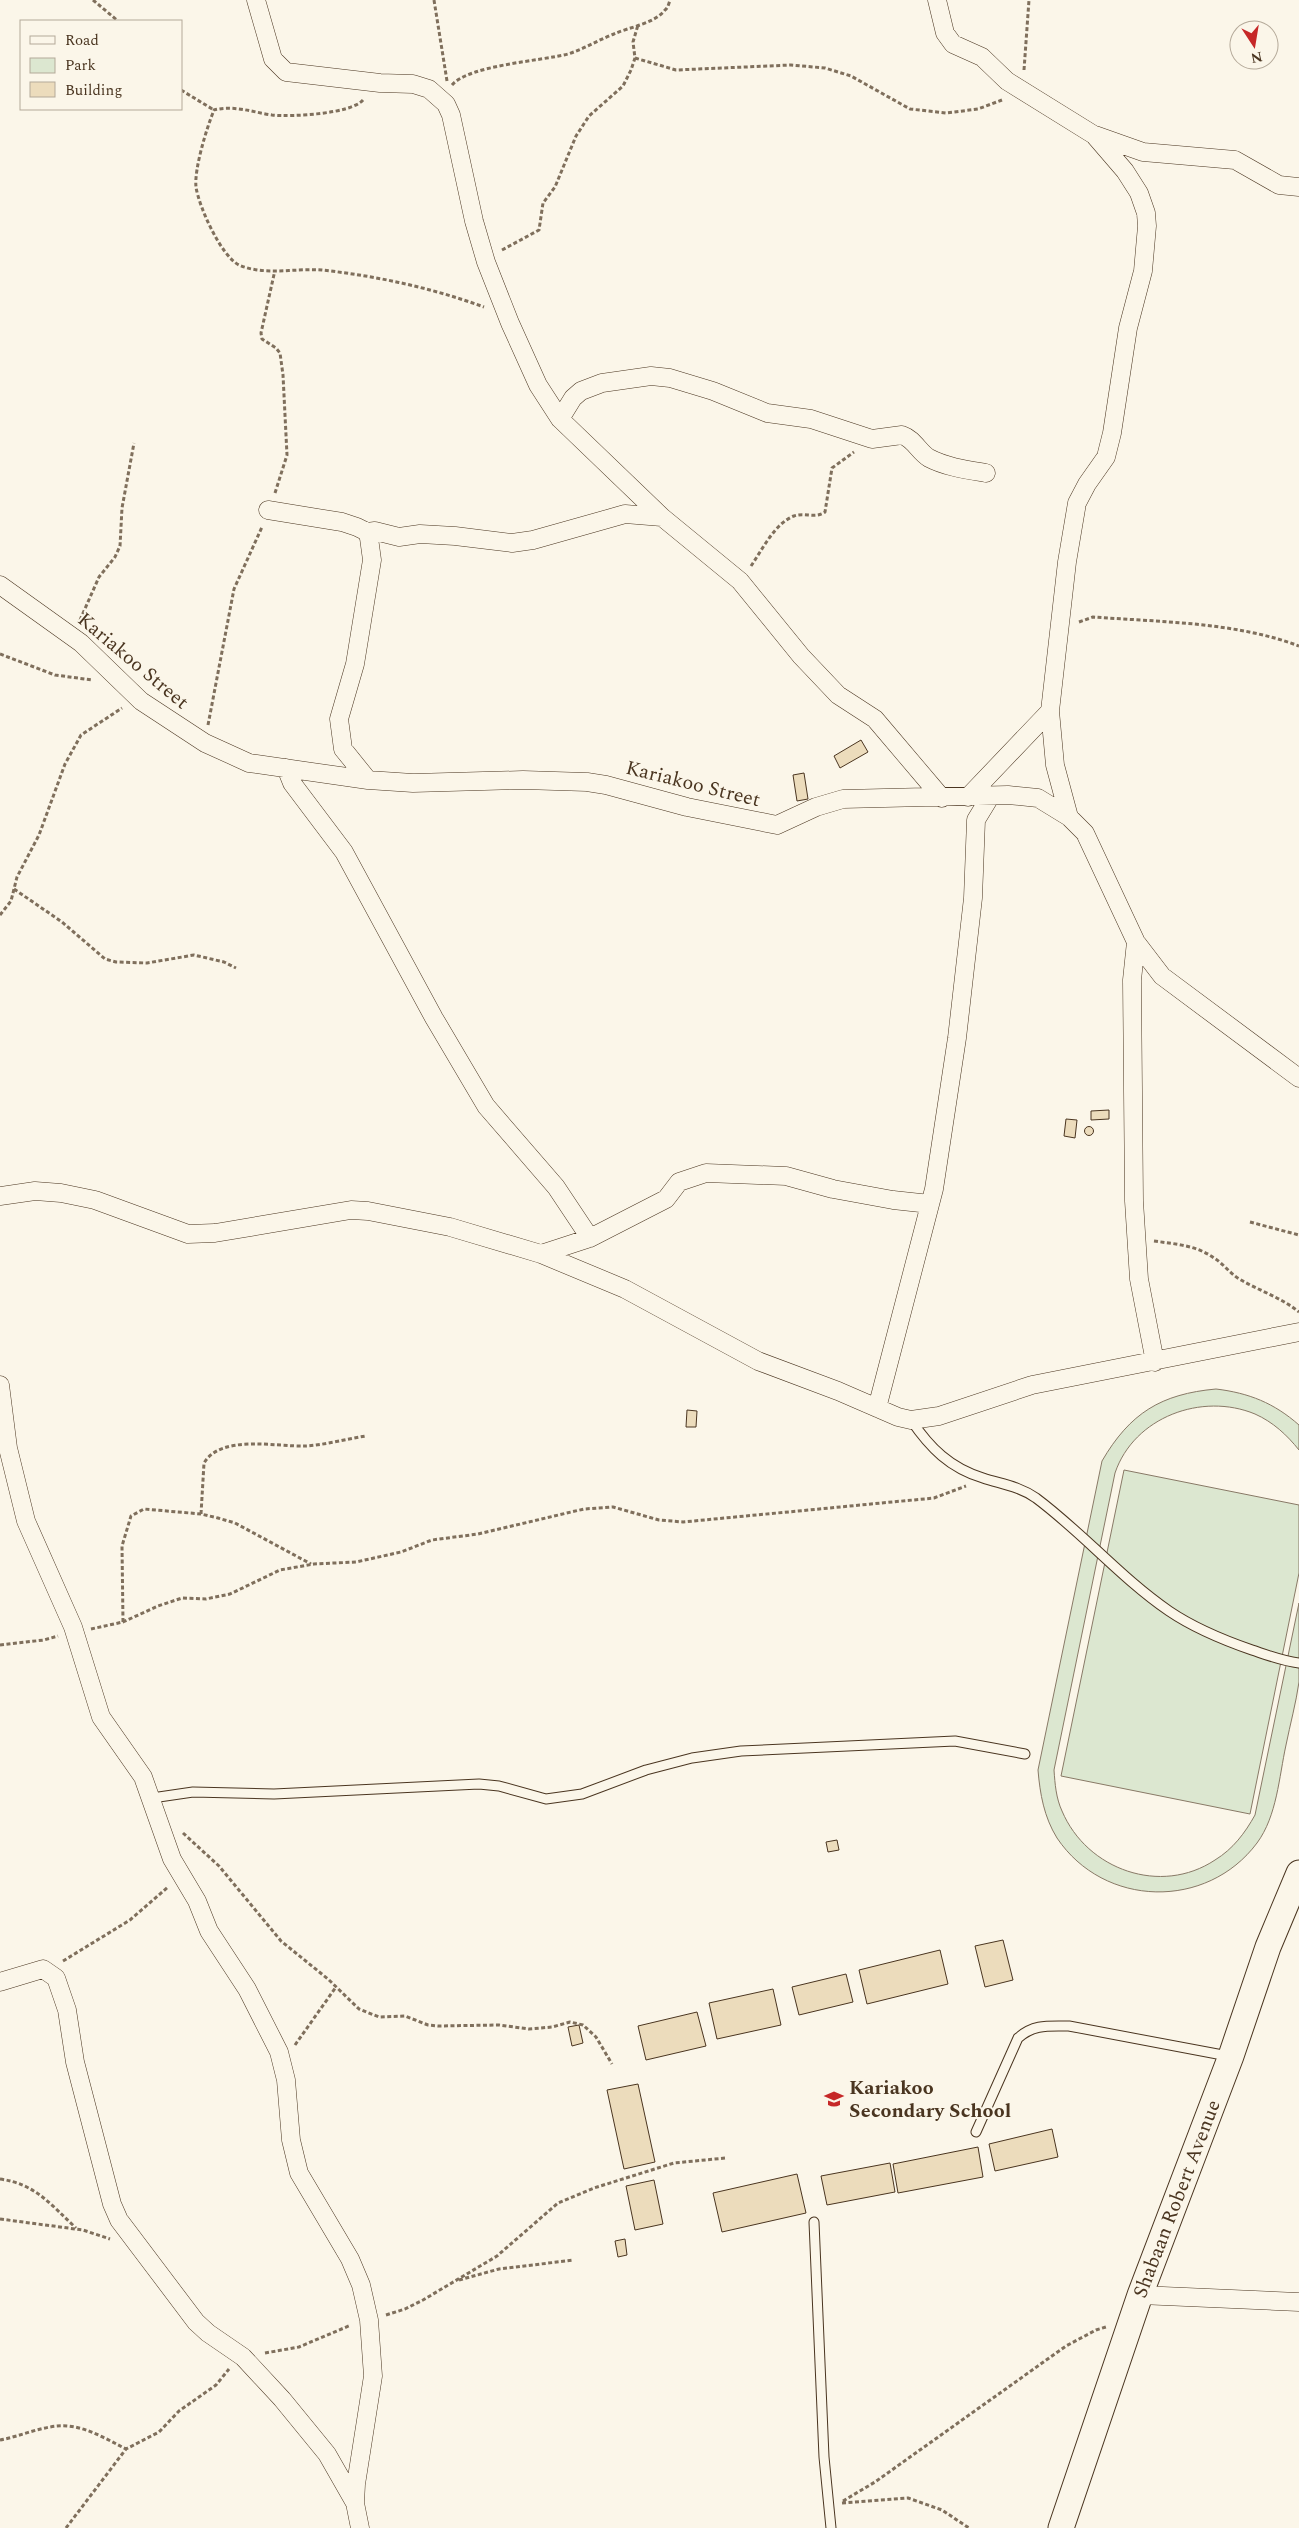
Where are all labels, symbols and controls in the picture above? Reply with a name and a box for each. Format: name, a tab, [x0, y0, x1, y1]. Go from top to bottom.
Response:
legend	[20, 20, 182, 110]
north arrow	[1229, 20, 1279, 70]
text: Road	[65, 29, 99, 52]
text: N	[1249, 46, 1264, 69]
text: Park	[65, 54, 96, 77]
text: Building	[65, 79, 122, 102]
street label: Kariakoo Street	[71, 605, 195, 717]
street label: Kariakoo Street	[623, 753, 763, 815]
place label: Kariakoo Secondary School	[849, 2073, 1011, 2126]
school or university icon: Kariakoo Secondary School	[823, 2088, 845, 2110]
street label: Shabaan Robert Avenue	[1125, 2095, 1229, 2303]

